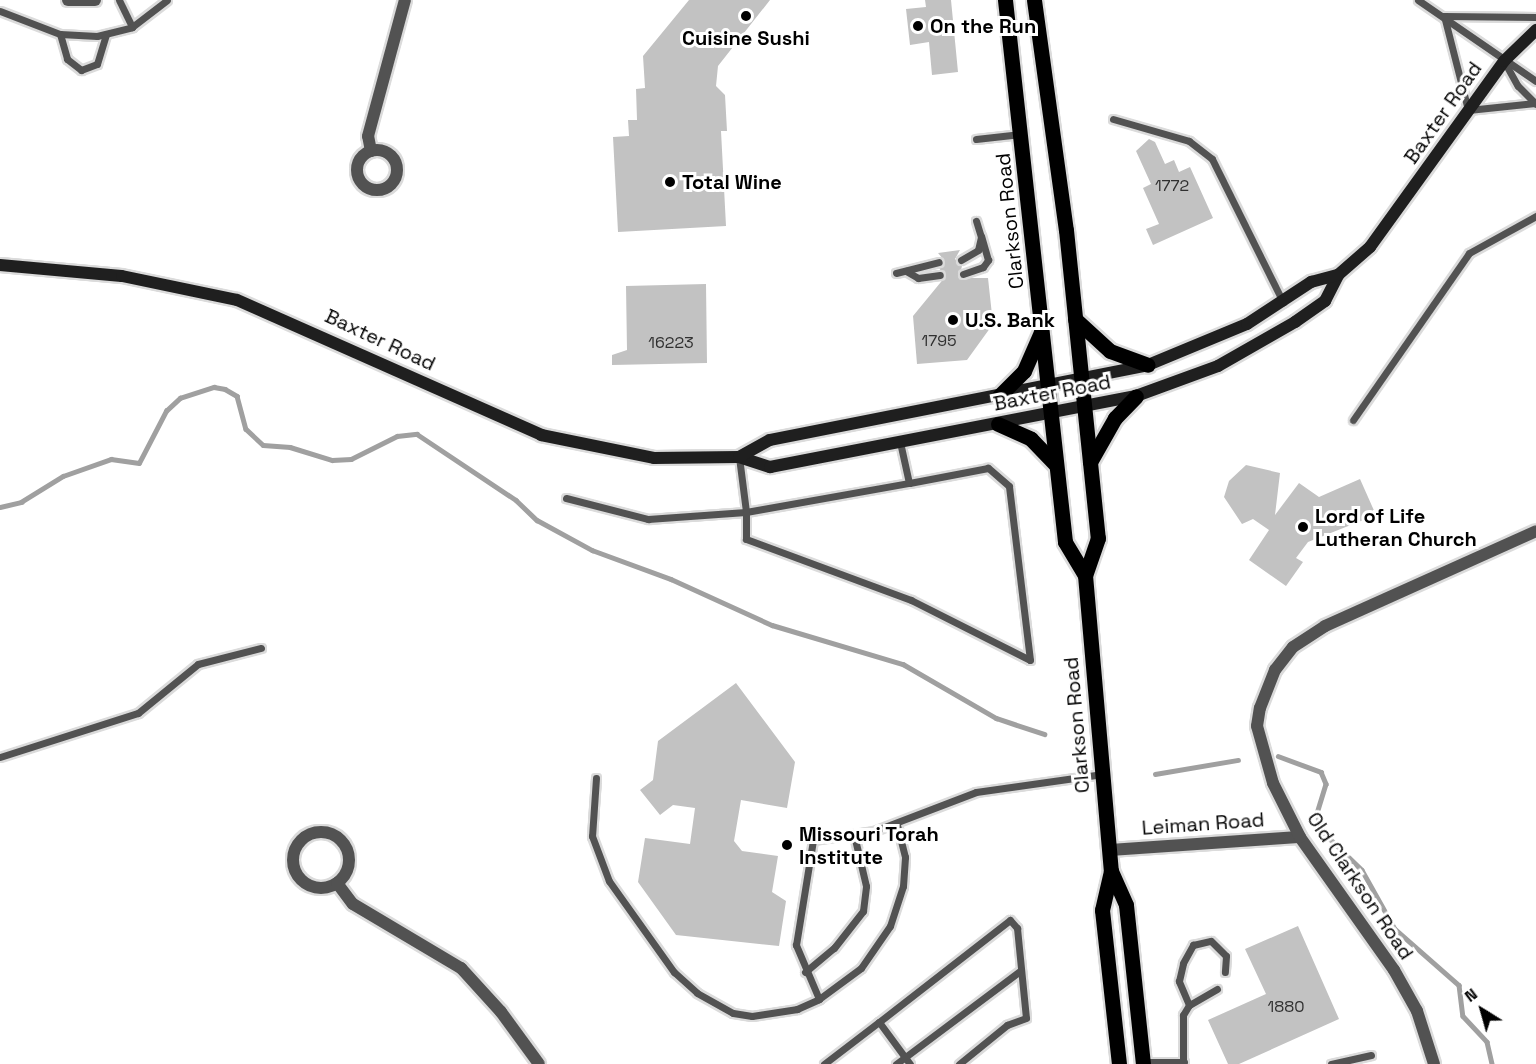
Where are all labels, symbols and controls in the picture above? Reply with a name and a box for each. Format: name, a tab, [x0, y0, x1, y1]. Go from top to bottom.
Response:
marker: Cuisine Sushi	[739, 9, 753, 23]
place label: On the Run	[930, 14, 1036, 38]
marker: On the Run	[911, 19, 925, 33]
place label: Cuisine Sushi	[682, 26, 810, 50]
street label: Baxter Road	[1399, 57, 1487, 169]
street label: Clarkson Road	[991, 152, 1029, 290]
place label: Total Wine	[682, 170, 782, 194]
marker: Total Wine	[663, 175, 677, 189]
house number: 1772	[1155, 176, 1189, 196]
street label: Baxter Road	[321, 304, 439, 376]
place label: U.S. Bank	[965, 308, 1056, 332]
marker: U.S. Bank	[946, 313, 960, 327]
house number: 1795	[921, 331, 957, 351]
house number: 16223	[648, 333, 694, 353]
street label: Baxter Road	[991, 370, 1113, 416]
place label: Lord of Life Lutheran Church	[1315, 504, 1477, 551]
marker: Lord of Life Lutheran Church	[1296, 520, 1310, 534]
street label: Clarkson Road	[1059, 656, 1095, 794]
street label: Leiman Road	[1141, 808, 1265, 840]
street label: Old Clarkson Road	[1302, 808, 1418, 964]
place label: Missouri Torah Institute	[799, 822, 939, 869]
marker: Missouri Torah Institute	[780, 838, 794, 852]
north arrow	[1452, 980, 1512, 1040]
text: N	[1460, 984, 1481, 1007]
house number: 1880	[1268, 997, 1304, 1017]

